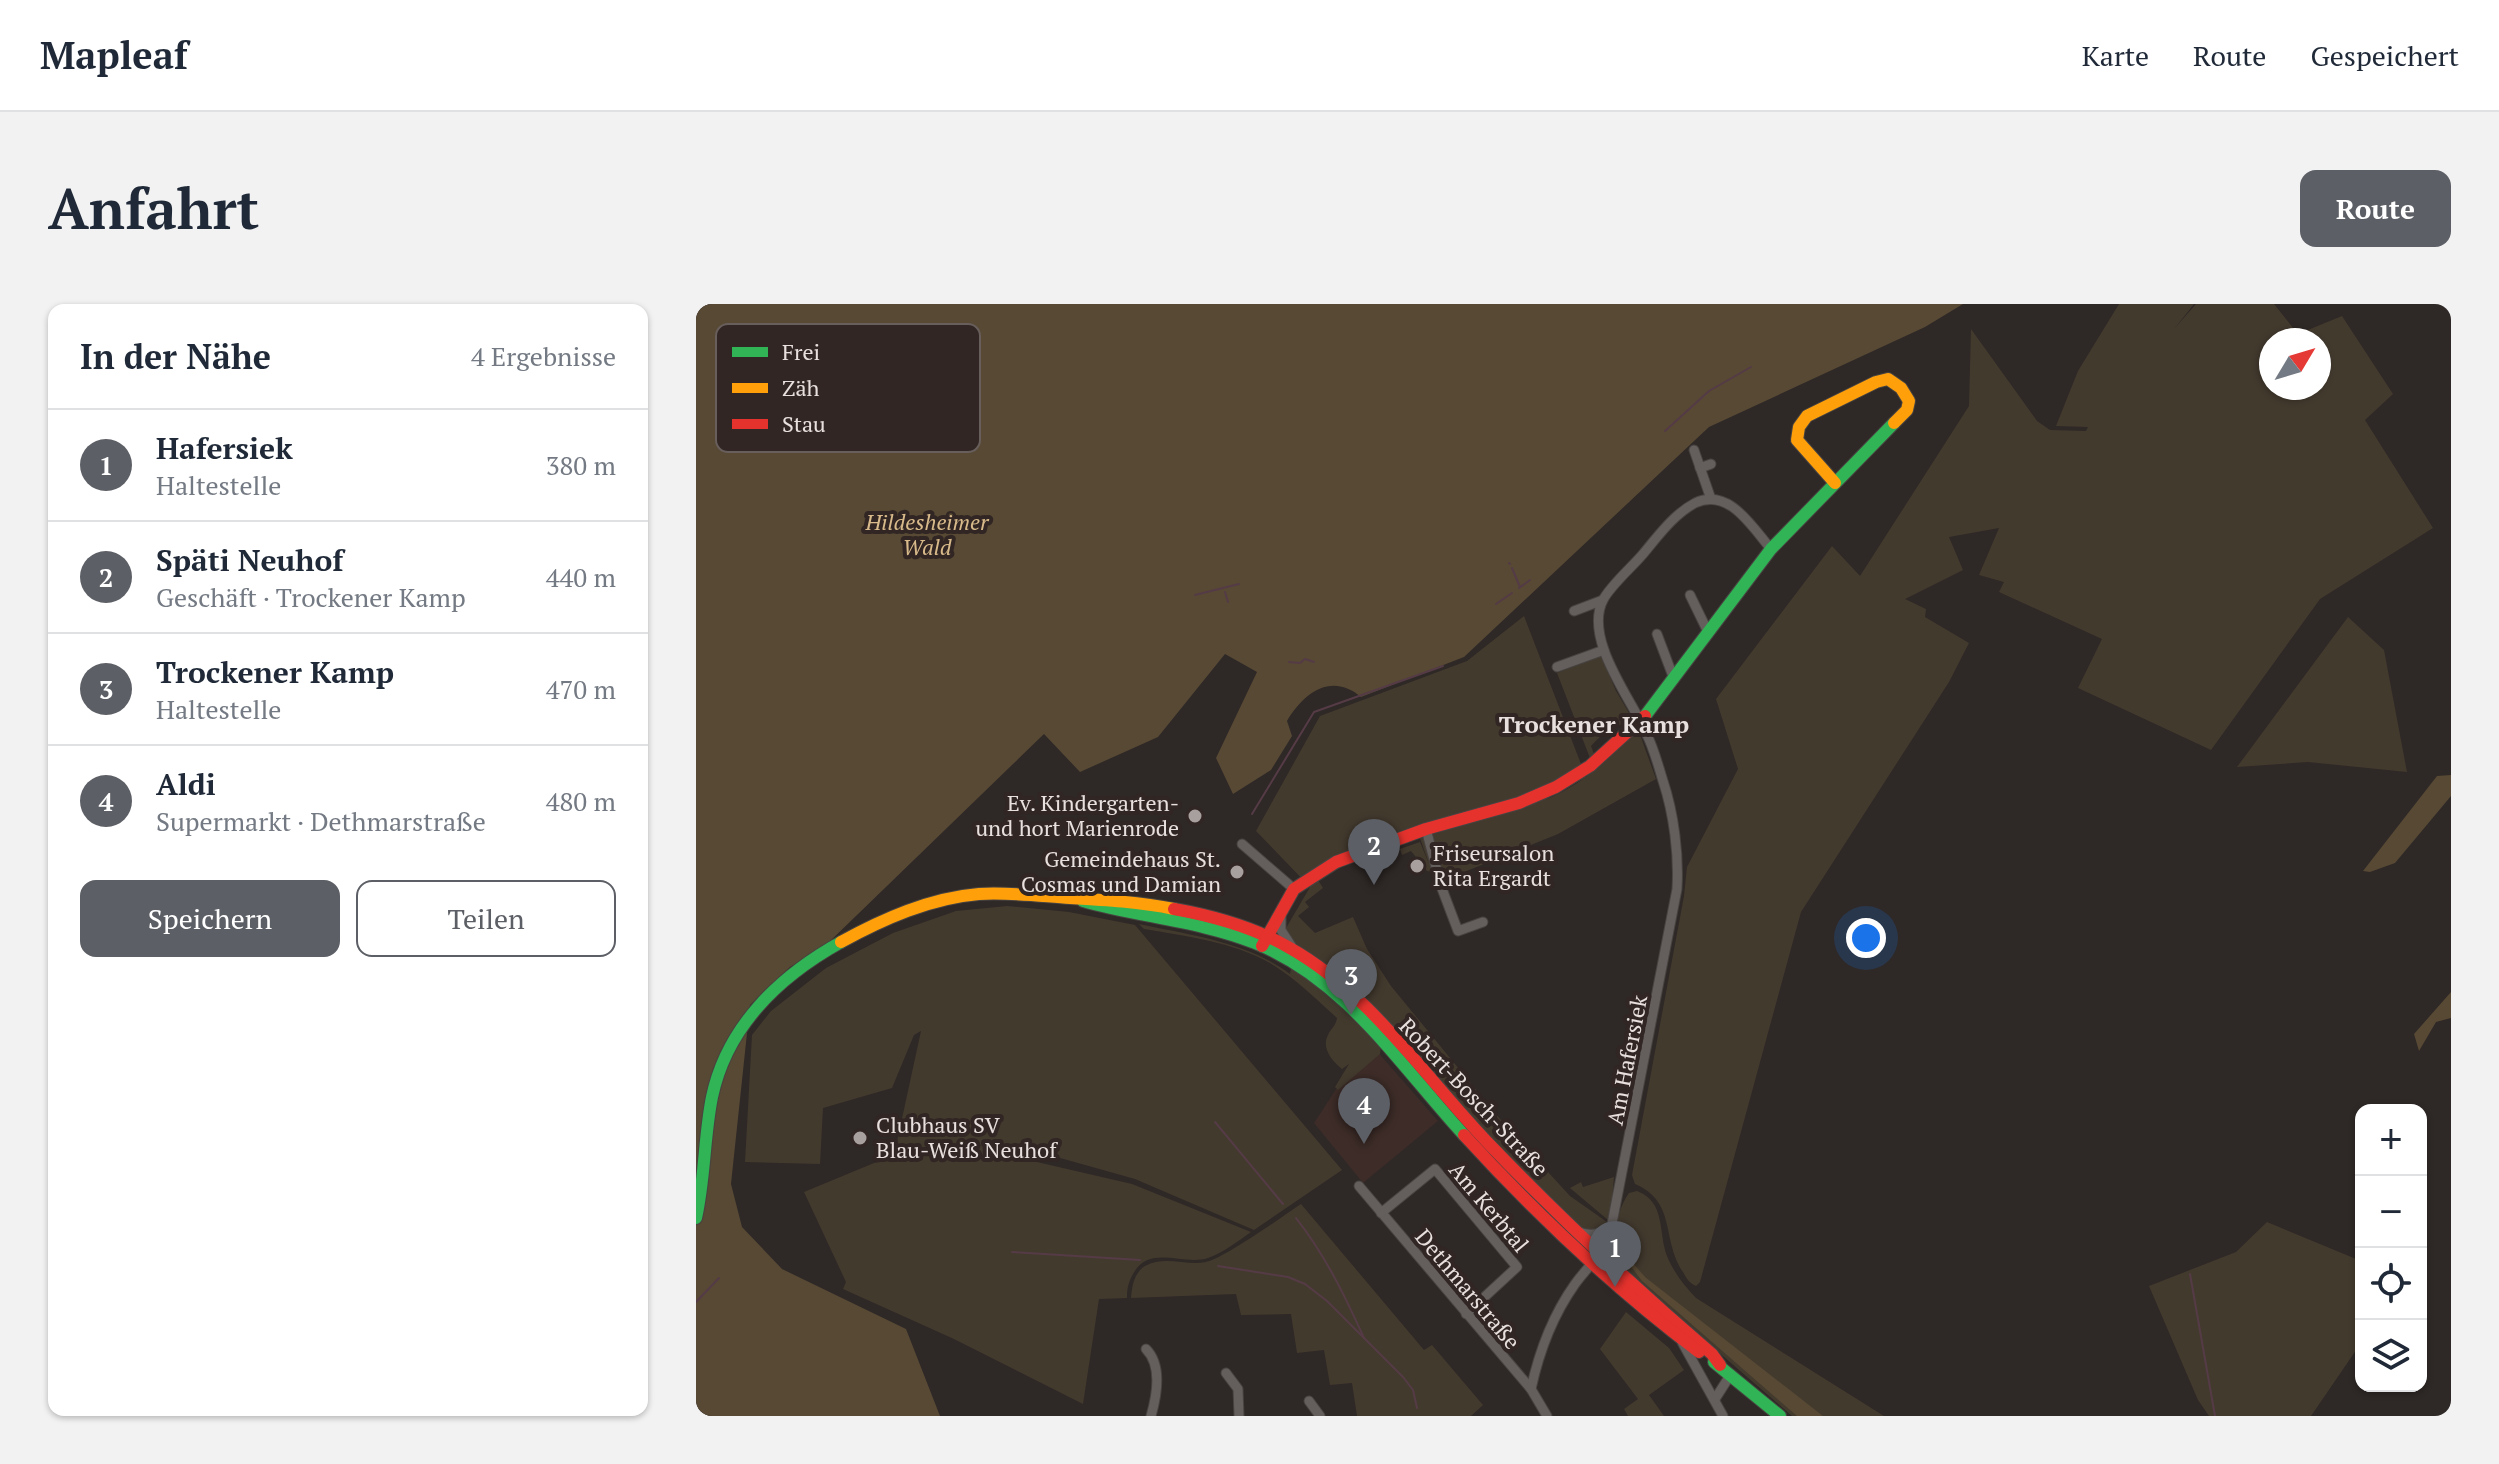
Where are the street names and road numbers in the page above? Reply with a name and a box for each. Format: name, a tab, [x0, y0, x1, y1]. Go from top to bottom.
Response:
street label: Am Hafersiek	[1600, 992, 1653, 1127]
street label: Robert-Bosch-Straße	[1393, 1011, 1555, 1182]
street label: Am Kerbtal	[1443, 1155, 1536, 1258]
street label: Dethmarstraße	[1410, 1222, 1527, 1355]

